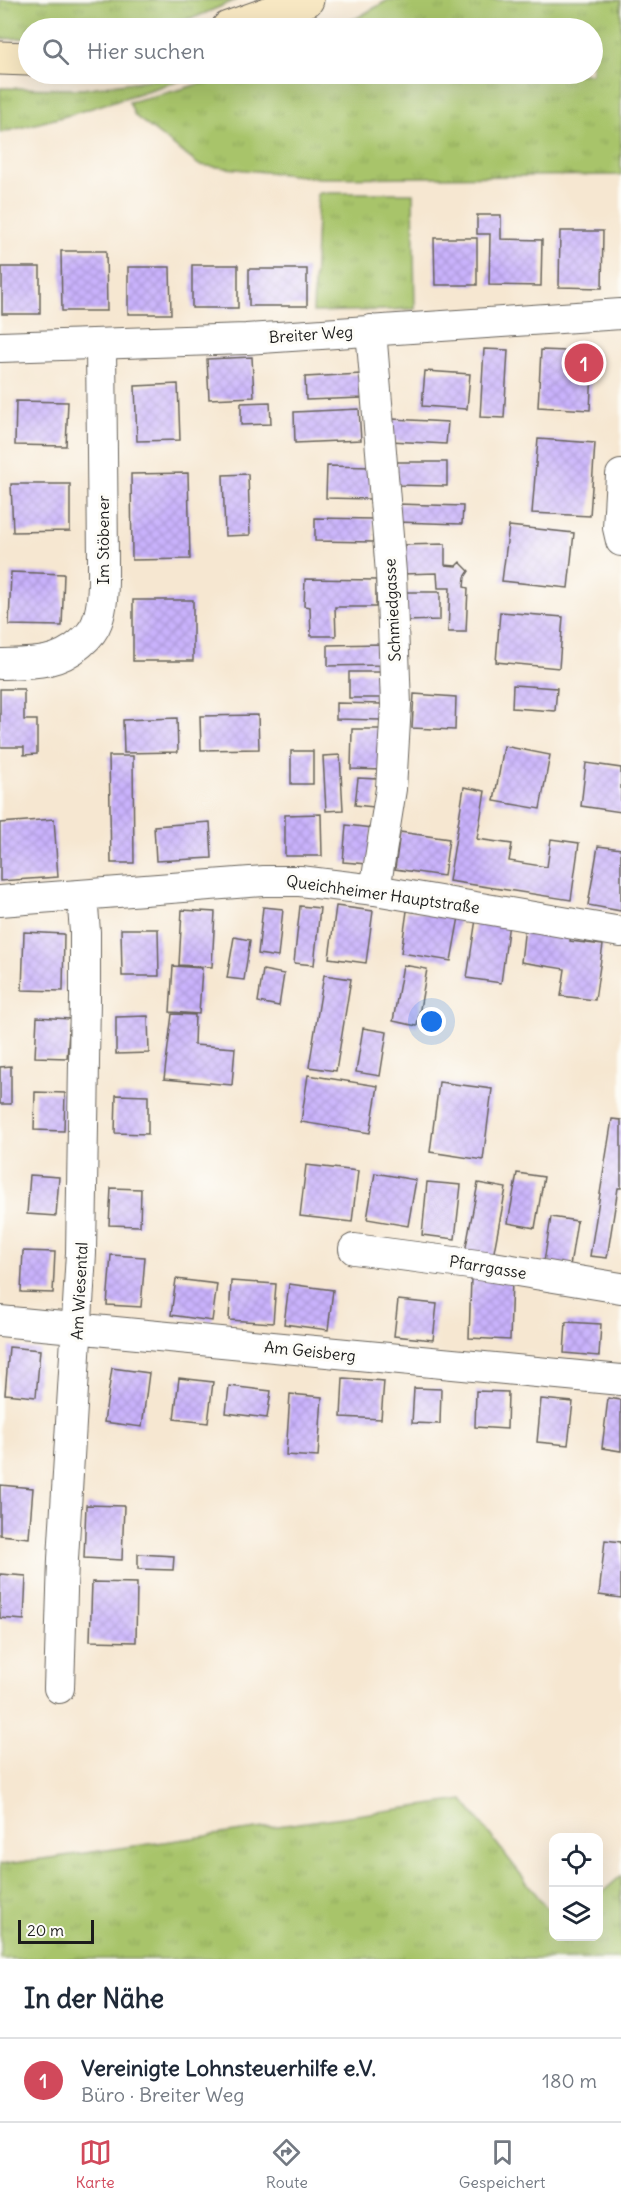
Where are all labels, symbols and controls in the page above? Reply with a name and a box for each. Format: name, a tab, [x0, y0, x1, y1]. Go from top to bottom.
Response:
search box	[18, 18, 603, 84]
icon: search	[39, 35, 72, 68]
text: Hier suchen	[87, 37, 205, 65]
street label: Breiter Weg	[268, 321, 354, 347]
pin: 1	[564, 340, 604, 386]
street label: Im Stöbener	[93, 495, 113, 585]
street label: Schmiedgasse	[379, 558, 405, 662]
street label: Queichheimer Hauptstraße	[285, 871, 481, 917]
your location	[417, 1007, 446, 1036]
street label: Am Wiesental	[66, 1242, 92, 1340]
street label: Pfarrgasse	[448, 1251, 528, 1283]
street label: Am Geisberg	[263, 1336, 357, 1366]
map controls	[549, 1833, 603, 1941]
button: locate	[549, 1833, 603, 1887]
button: layers	[549, 1887, 603, 1941]
scale bar	[18, 1917, 94, 1944]
text: 20 m	[27, 1920, 64, 1940]
text: In der Nähe	[24, 1982, 164, 2015]
text: Vereinigte Lohnsteuerhilfe e.V.	[81, 2054, 376, 2082]
text: 1	[40, 2068, 47, 2093]
text: 180 m	[542, 2068, 597, 2093]
text: Büro · Breiter Weg	[81, 2082, 244, 2107]
tab: Karte	[75, 2136, 115, 2192]
tab: Route	[266, 2136, 308, 2192]
tab: Gespeichert	[459, 2136, 546, 2192]

